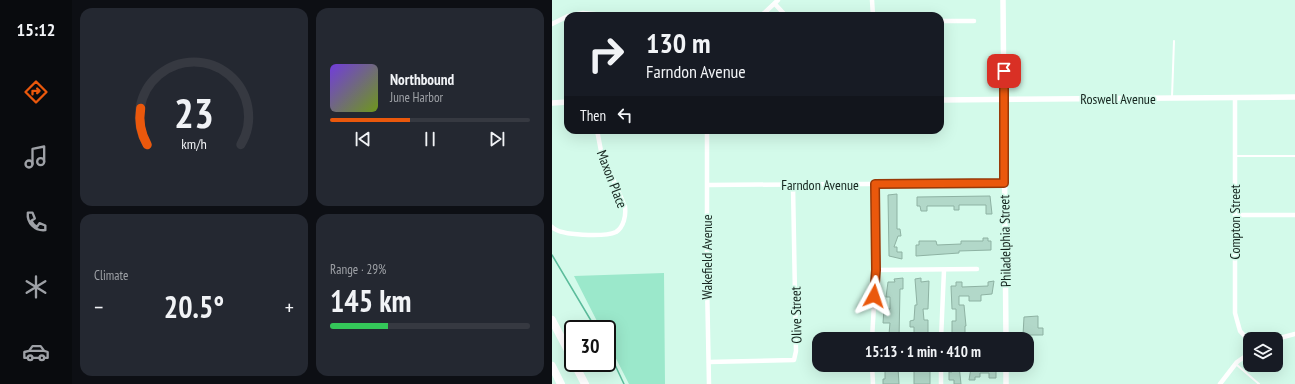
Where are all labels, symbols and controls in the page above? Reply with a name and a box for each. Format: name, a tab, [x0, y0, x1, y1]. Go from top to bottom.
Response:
text: 15:12	[17, 18, 55, 41]
text: 130 m	[646, 24, 710, 61]
icon: right	[580, 28, 632, 80]
pin	[987, 54, 1021, 88]
text: Farndon Avenue	[646, 60, 746, 83]
icon: arrive	[993, 60, 1015, 82]
text: Northbound	[390, 70, 454, 89]
icon: directions	[22, 78, 50, 106]
text: 23	[174, 86, 214, 139]
text: June Harbor	[390, 89, 443, 106]
street label: Roswell Avenue	[1080, 90, 1156, 108]
icon: left	[614, 104, 636, 126]
text: Then	[580, 106, 606, 125]
icon: previous	[352, 128, 374, 150]
icon: pause	[419, 128, 441, 150]
icon: next	[486, 128, 508, 150]
text: km/h	[181, 134, 207, 153]
icon: music	[22, 143, 50, 171]
street label: Maxon Place	[593, 147, 631, 211]
street label: Farndon Avenue	[781, 176, 859, 194]
street label: Compton Street	[1226, 184, 1244, 260]
street label: Philadelphia Street	[995, 195, 1015, 287]
icon: phone	[22, 208, 50, 236]
street label: Wakefield Avenue	[698, 214, 716, 299]
text: Range · 29%	[330, 261, 386, 278]
text: Climate	[94, 267, 128, 284]
icon: climate	[22, 273, 50, 301]
position arrow	[853, 275, 895, 317]
text: 145 km	[330, 281, 411, 320]
street label: Olive Street	[787, 286, 805, 344]
text: 20.5°	[164, 287, 224, 326]
text: −	[94, 293, 103, 321]
text: +	[285, 293, 294, 321]
speed limit sign: 30	[564, 320, 616, 372]
map controls	[1243, 332, 1283, 372]
button: layers	[1243, 332, 1283, 372]
icon: car	[22, 338, 50, 366]
text: 15:13 · 1 min · 410 m	[865, 342, 981, 361]

